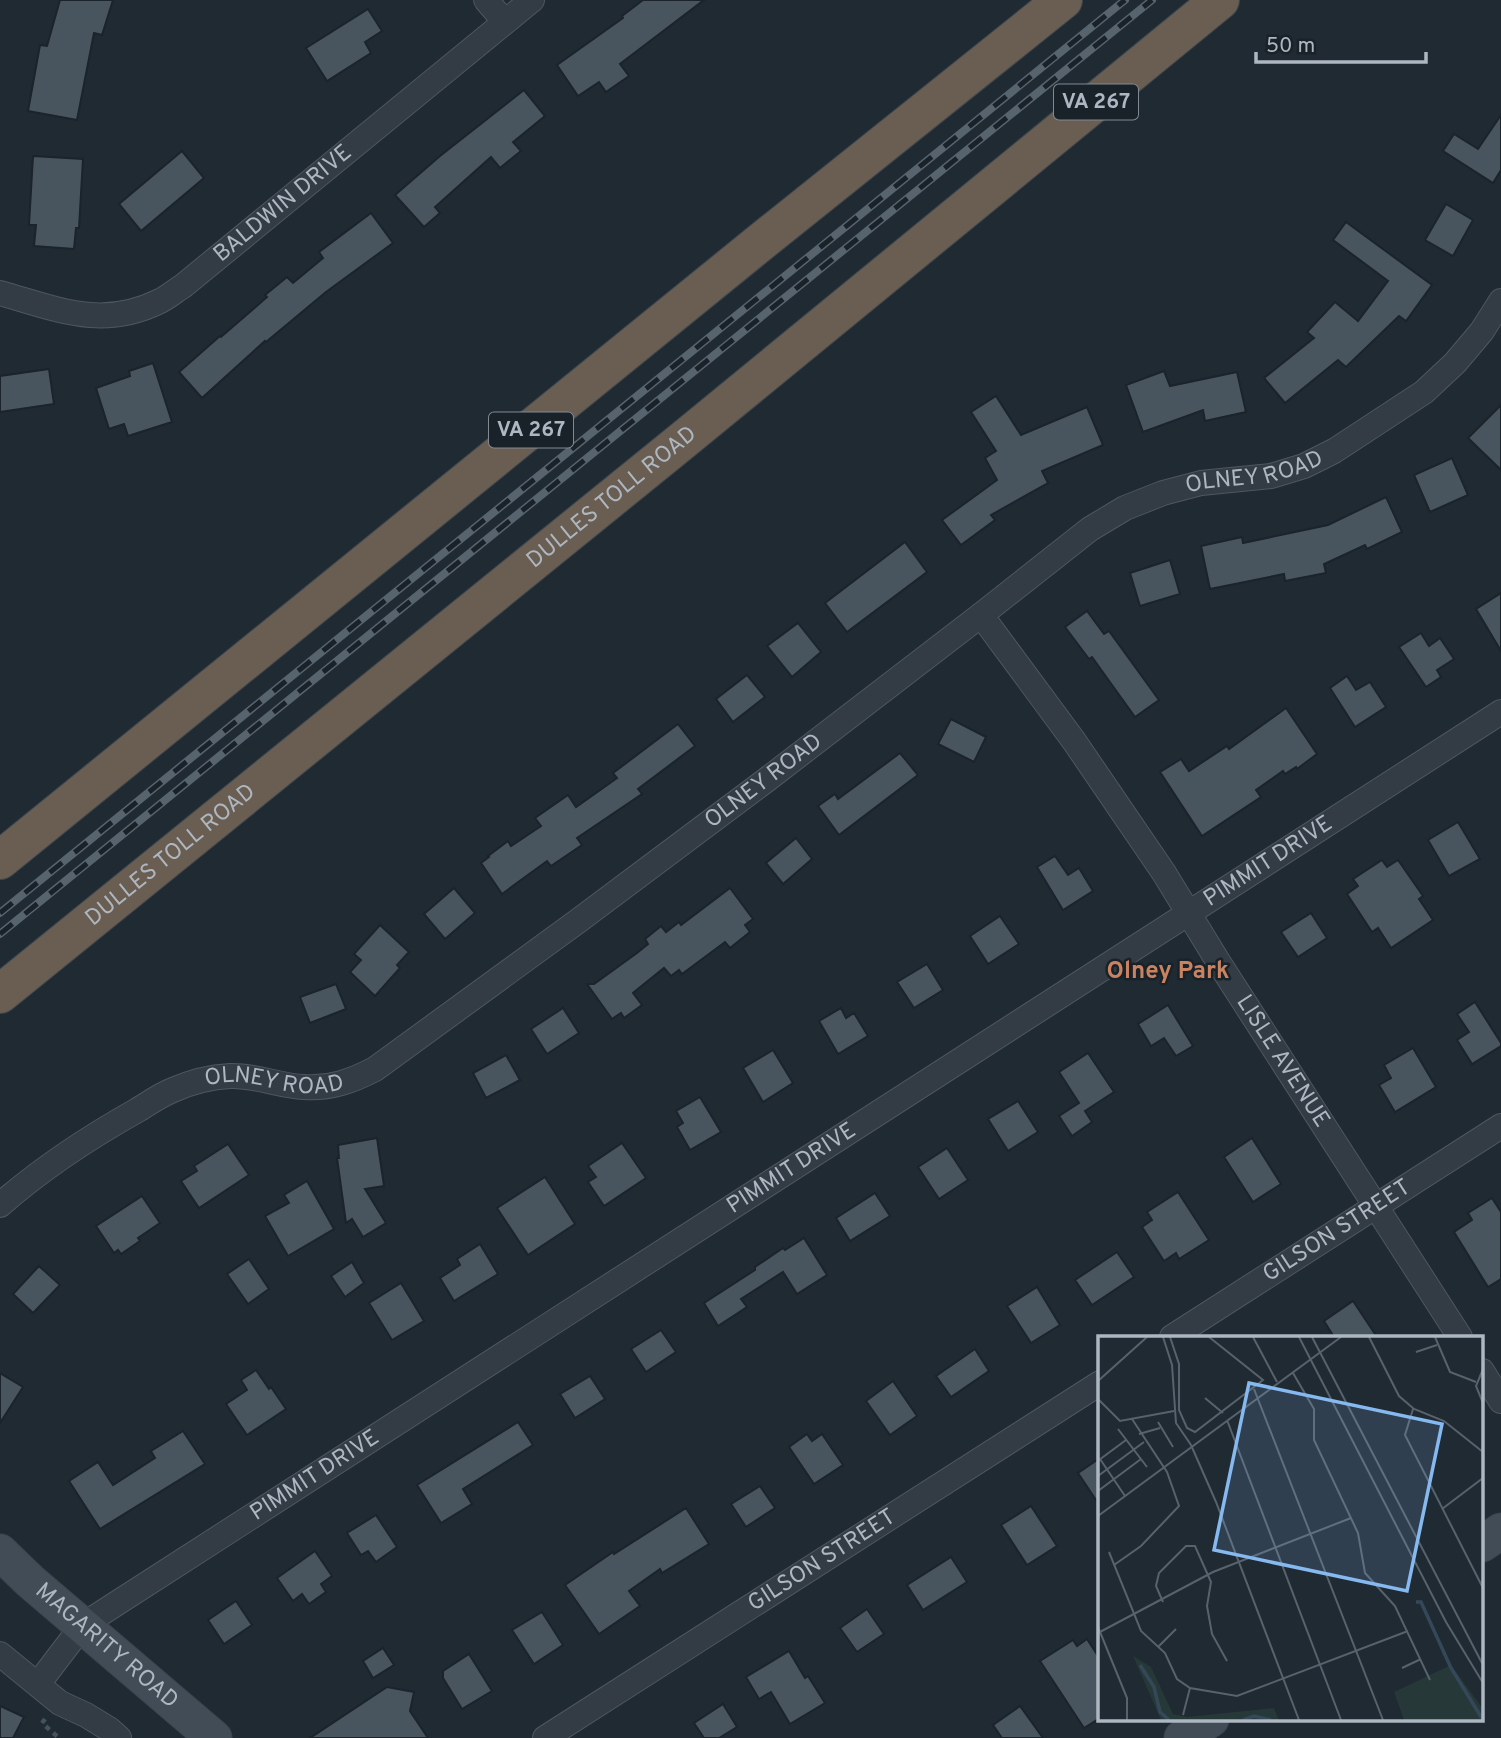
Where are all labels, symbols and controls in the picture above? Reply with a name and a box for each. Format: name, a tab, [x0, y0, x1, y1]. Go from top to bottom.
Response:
scale bar	[1256, 21, 1426, 65]
text: 50 m	[1266, 33, 1315, 60]
road number: VA 267	[1054, 84, 1138, 119]
street label: BALDWIN DRIVE	[208, 139, 358, 269]
road number: VA 267	[489, 412, 573, 448]
street label: DULLES TOLL ROAD	[521, 420, 703, 575]
street label: OLNEY ROAD	[1182, 444, 1328, 501]
street label: OLNEY ROAD	[699, 728, 828, 835]
street label: DULLES TOLL ROAD	[80, 778, 262, 933]
street label: PIMMIT DRIVE	[1198, 810, 1338, 914]
district label: Olney Park	[1107, 957, 1229, 987]
street label: LISLE AVENUE	[1229, 990, 1336, 1133]
street label: OLNEY ROAD	[202, 1061, 347, 1102]
street label: PIMMIT DRIVE	[722, 1117, 862, 1221]
street label: GILSON STREET	[1258, 1173, 1416, 1289]
inset map	[1098, 1336, 1484, 1720]
street label: PIMMIT DRIVE	[245, 1424, 385, 1528]
street label: GILSON STREET	[743, 1503, 902, 1619]
street label: MAGARITY ROAD	[29, 1577, 184, 1715]

